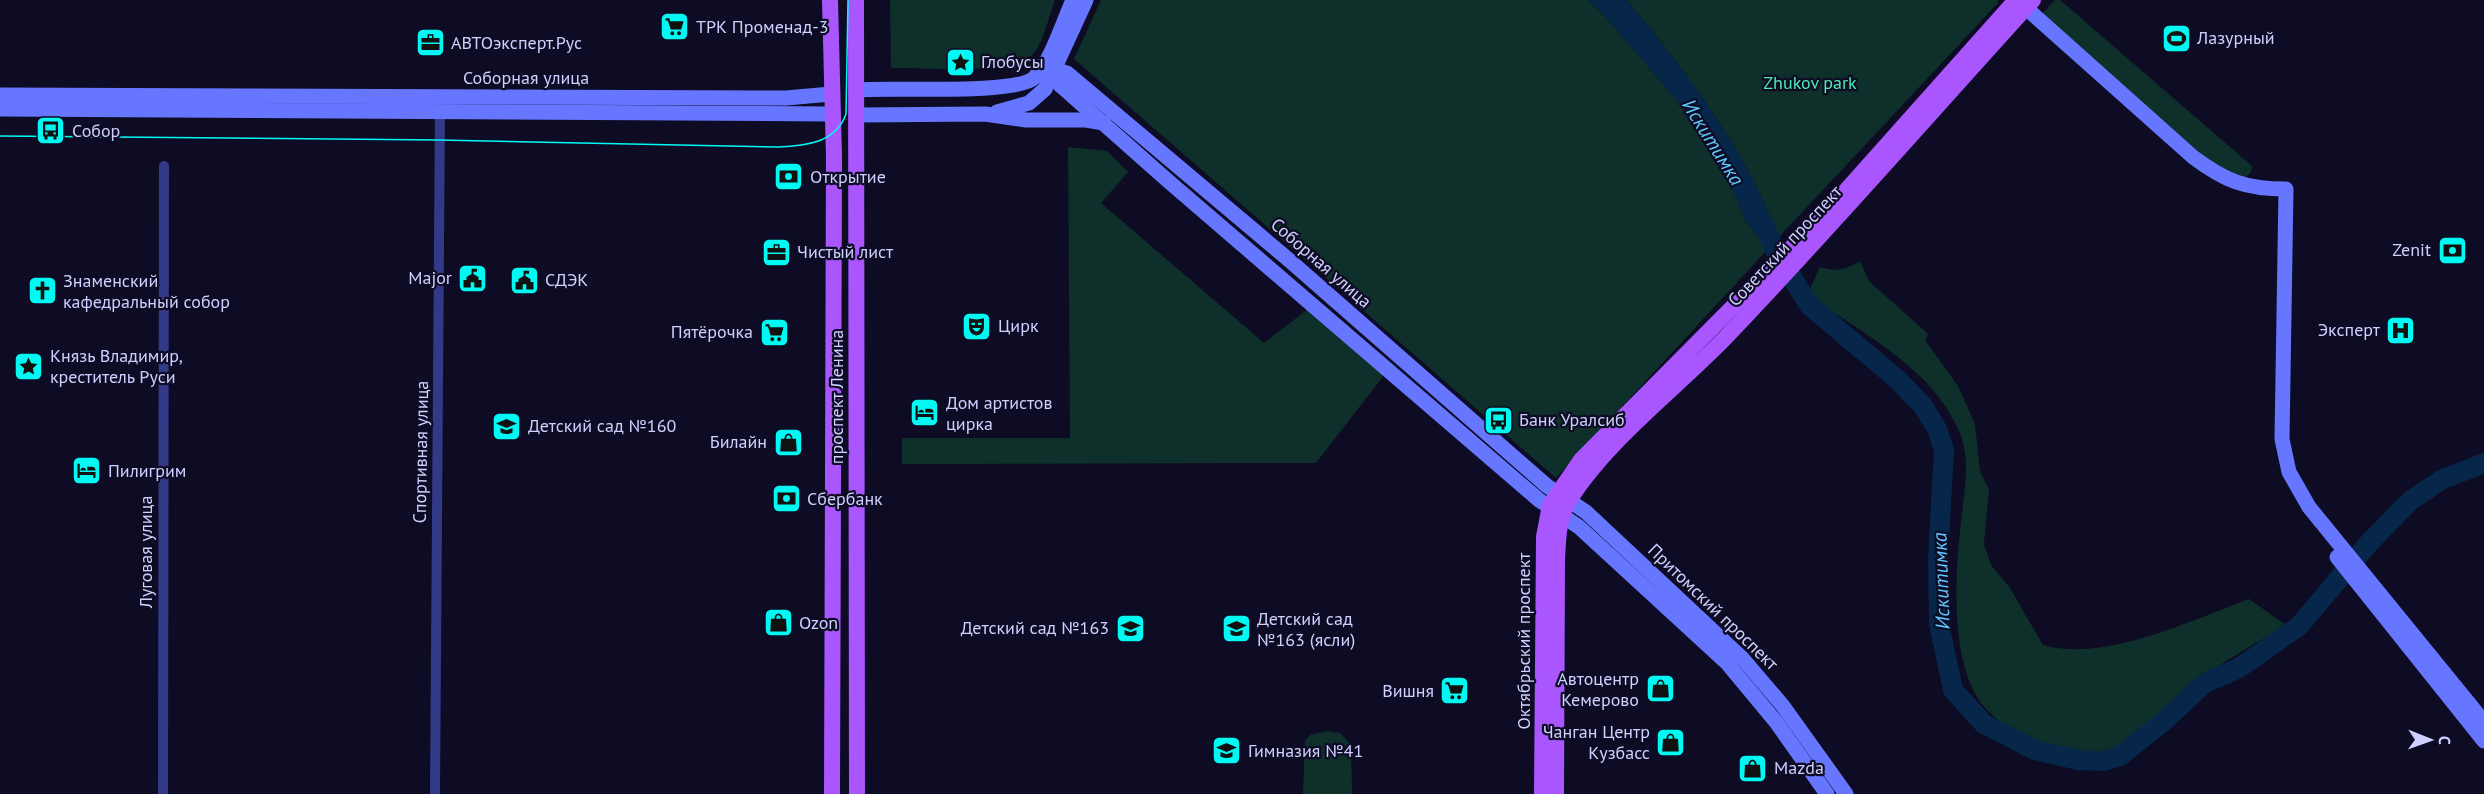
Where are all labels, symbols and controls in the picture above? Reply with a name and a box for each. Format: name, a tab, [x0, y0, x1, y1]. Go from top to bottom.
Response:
supermarket icon: ТРК Променад-3	[659, 11, 691, 43]
place label: ТРК Променад-3	[696, 15, 829, 38]
sports icon: Лазурный	[2160, 22, 2192, 54]
place label: Лазурный	[2196, 26, 2275, 49]
office icon: АВТОэксперт.Рус	[414, 27, 446, 59]
place label: АВТОэксперт.Рус	[451, 31, 582, 54]
place icon: Глобусы	[944, 46, 976, 78]
place label: Глобусы	[981, 50, 1044, 73]
street label: Соборная улица	[463, 66, 589, 89]
park label: Zhukov park	[1763, 71, 1857, 94]
water label: Искитимка	[1676, 94, 1750, 190]
bus stop icon: Собор	[35, 115, 67, 147]
place label: Собор	[72, 119, 120, 142]
bank icon: Открытие	[773, 161, 805, 193]
place label: Открытие	[810, 165, 886, 188]
street label: Советский проспект	[1723, 180, 1847, 311]
street label: Соборная улица	[1266, 213, 1376, 313]
bank icon: Zenit	[2436, 234, 2468, 266]
office icon: Чистый лист	[760, 236, 792, 268]
place label: Zenit	[2392, 238, 2431, 261]
place label: Чистый лист	[797, 240, 894, 263]
public building icon: Major	[457, 262, 489, 294]
public building icon: СДЭК	[508, 264, 540, 296]
place label: Major	[408, 266, 452, 289]
place label: СДЭК	[545, 268, 588, 291]
place label: Знаменский кафедральный собор	[63, 269, 230, 313]
church icon: Знаменский кафедральный собор	[26, 275, 58, 307]
theatre icon: Цирк	[961, 310, 993, 342]
place label: Цирк	[998, 314, 1039, 337]
hospital icon: Эксперт	[2385, 314, 2417, 346]
supermarket icon: Пятёрочка	[758, 316, 790, 348]
place label: Эксперт	[2318, 318, 2381, 341]
place label: Пятёрочка	[671, 320, 753, 343]
street label: проспект Ленина	[825, 330, 848, 464]
place label: Князь Владимир, креститель Руси	[50, 344, 183, 388]
place icon: Князь Владимир, креститель Руси	[13, 350, 45, 382]
street label: Спортивная улица	[408, 380, 433, 524]
place label: Дом артистов цирка	[946, 391, 1052, 435]
hotel icon: Дом артистов цирка	[909, 397, 941, 429]
bus stop icon: Банк Уралсиб	[1482, 404, 1514, 436]
place label: Банк Уралсиб	[1519, 408, 1625, 431]
school or university icon: Детский сад №160	[491, 410, 523, 442]
place label: Детский сад №160	[528, 414, 676, 437]
shop icon: Билайн	[772, 426, 804, 458]
place label: Билайн	[710, 430, 767, 453]
hotel icon: Пилигрим	[71, 455, 103, 487]
place label: Пилигрим	[108, 459, 186, 482]
bank icon: Сбербанк	[770, 483, 802, 515]
place label: Сбербанк	[807, 487, 883, 510]
street label: Луговая улица	[134, 496, 157, 609]
water label: Искитимка	[1926, 532, 1956, 630]
street label: Притомский проспект	[1643, 538, 1784, 675]
street label: Октябрьский проспект	[1512, 552, 1535, 730]
shop icon: Ozon	[762, 607, 794, 639]
place label: Детский сад №163 (ясли)	[1257, 607, 1355, 651]
place label: Ozon	[799, 611, 838, 634]
school or university icon: Детский сад №163	[1114, 612, 1146, 644]
school or university icon: Детский сад №163 (ясли)	[1220, 613, 1252, 645]
place label: Детский сад №163	[961, 616, 1109, 639]
place label: Автоцентр Кемерово	[1557, 667, 1639, 711]
shop icon: Автоцентр Кемерово	[1644, 673, 1676, 705]
supermarket icon: Вишня	[1439, 675, 1471, 707]
place label: Вишня	[1382, 679, 1434, 702]
north arrow	[2400, 710, 2460, 770]
place label: Чанган Центр Кузбасс	[1543, 720, 1650, 764]
shop icon: Чанган Центр Кузбасс	[1655, 726, 1687, 758]
school or university icon: Гимназия №41	[1211, 735, 1243, 767]
text: С	[2435, 736, 2455, 745]
place label: Гимназия №41	[1248, 739, 1363, 762]
shop icon: Mazda	[1737, 752, 1769, 784]
place label: Mazda	[1774, 756, 1824, 779]

